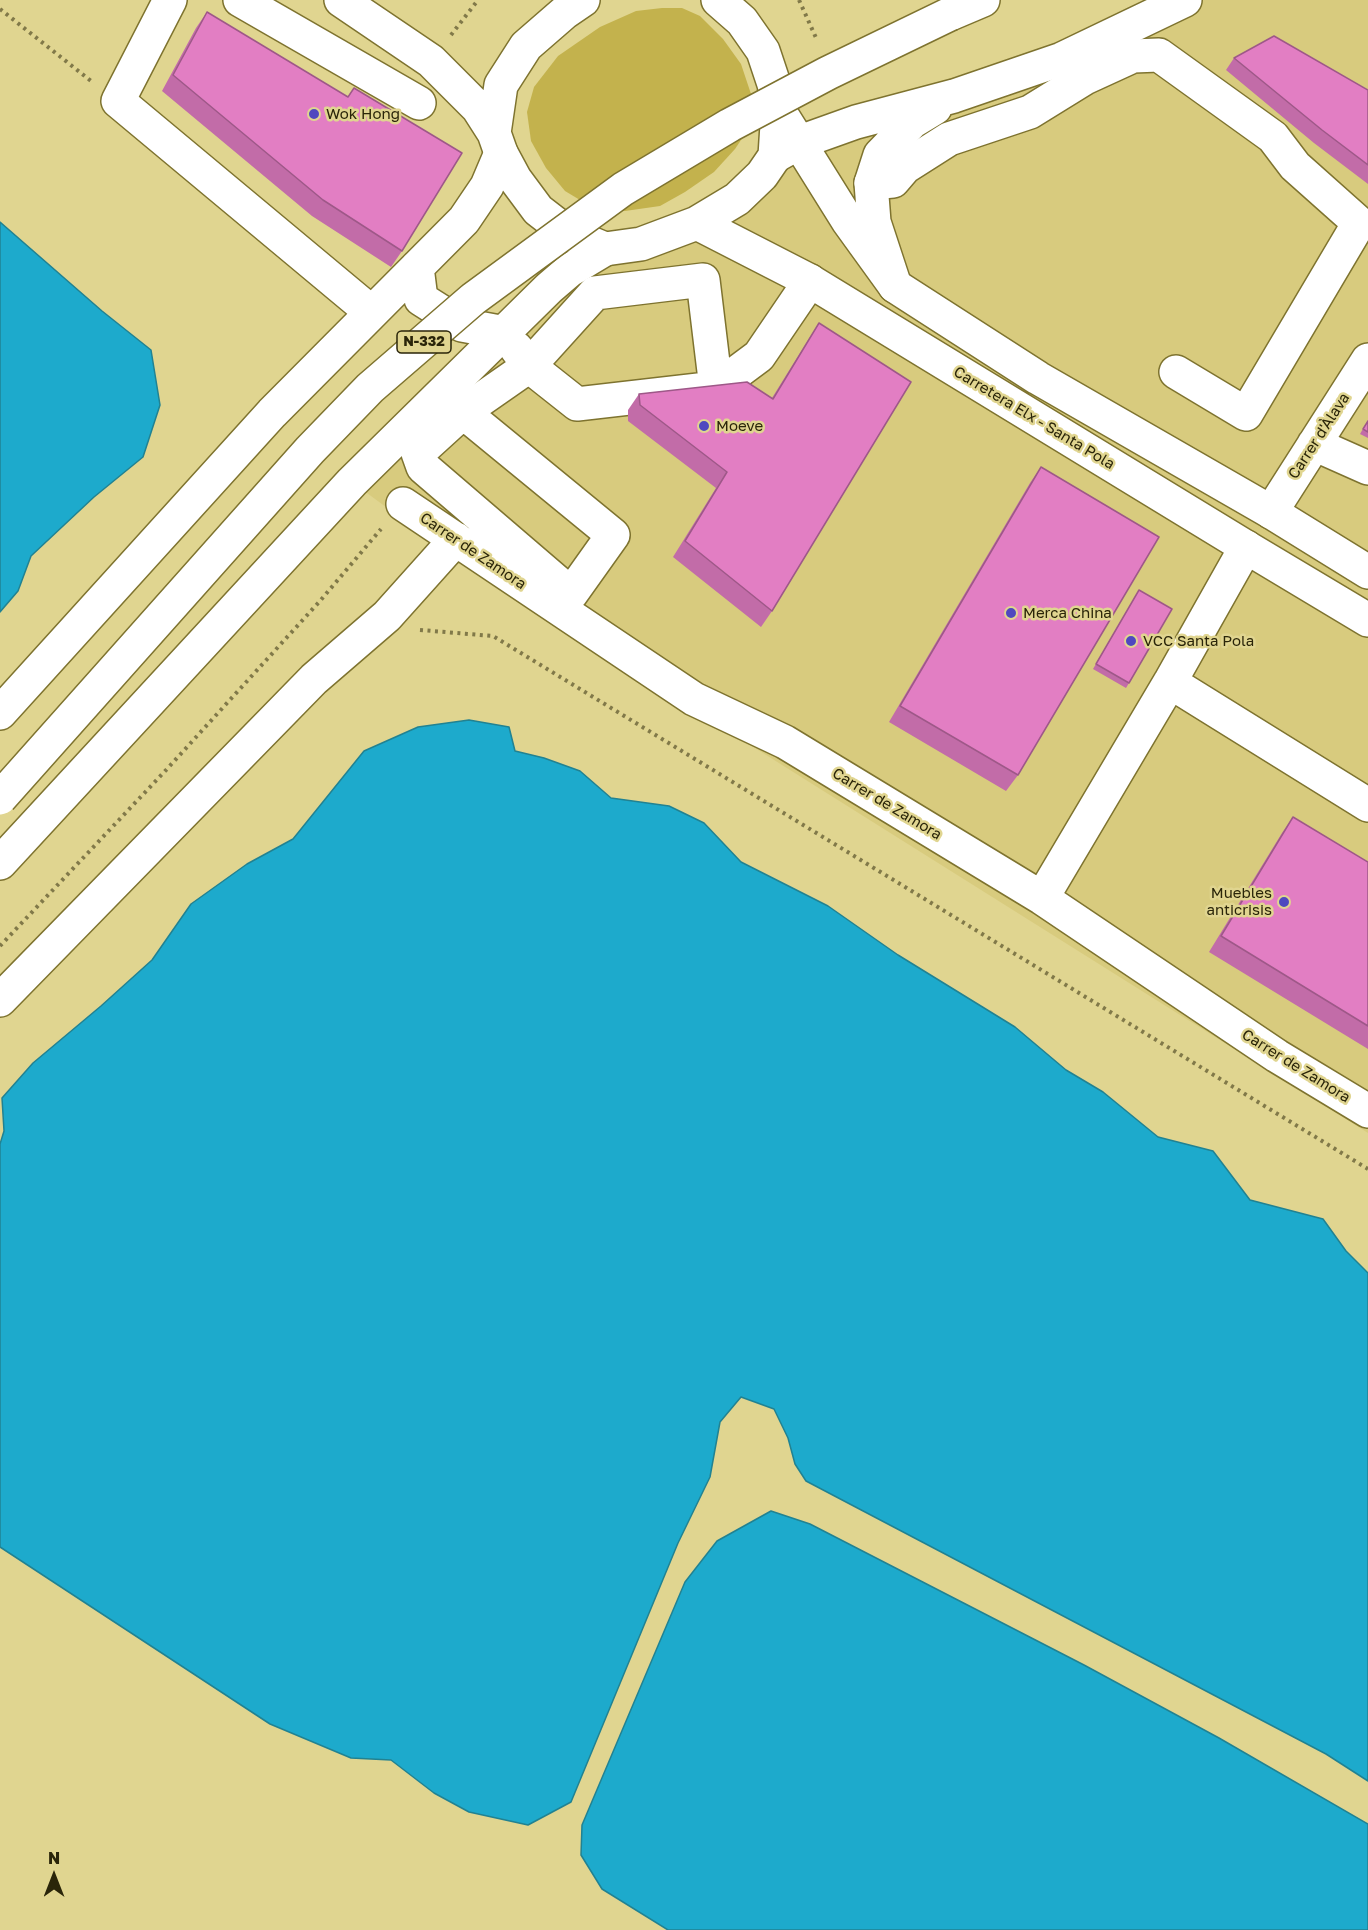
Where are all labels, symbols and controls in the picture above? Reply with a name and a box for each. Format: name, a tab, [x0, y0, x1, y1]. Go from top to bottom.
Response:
place label: Wok Hong	[326, 105, 400, 123]
marker: Wok Hong	[307, 107, 321, 121]
road number: N-332	[397, 331, 451, 353]
street label: Carretera Elx - Santa Pola	[950, 363, 1118, 473]
street label: Carrer d'Àlava	[1284, 390, 1354, 482]
place label: Moeve	[716, 417, 763, 435]
marker: Moeve	[697, 419, 711, 433]
street label: Carrer de Zamora	[417, 509, 529, 593]
place label: Merca China	[1023, 604, 1112, 622]
marker: Merca China	[1004, 606, 1018, 620]
place label: VCC Santa Pola	[1143, 632, 1254, 650]
marker: VCC Santa Pola	[1124, 634, 1138, 648]
street label: Carrer de Zamora	[829, 764, 945, 844]
place label: Muebles anticrisis	[1206, 884, 1272, 919]
marker: Muebles anticrisis	[1277, 895, 1291, 909]
street label: Carrer de Zamora	[1239, 1025, 1353, 1107]
north arrow	[24, 1846, 84, 1906]
text: N	[48, 1848, 60, 1868]

